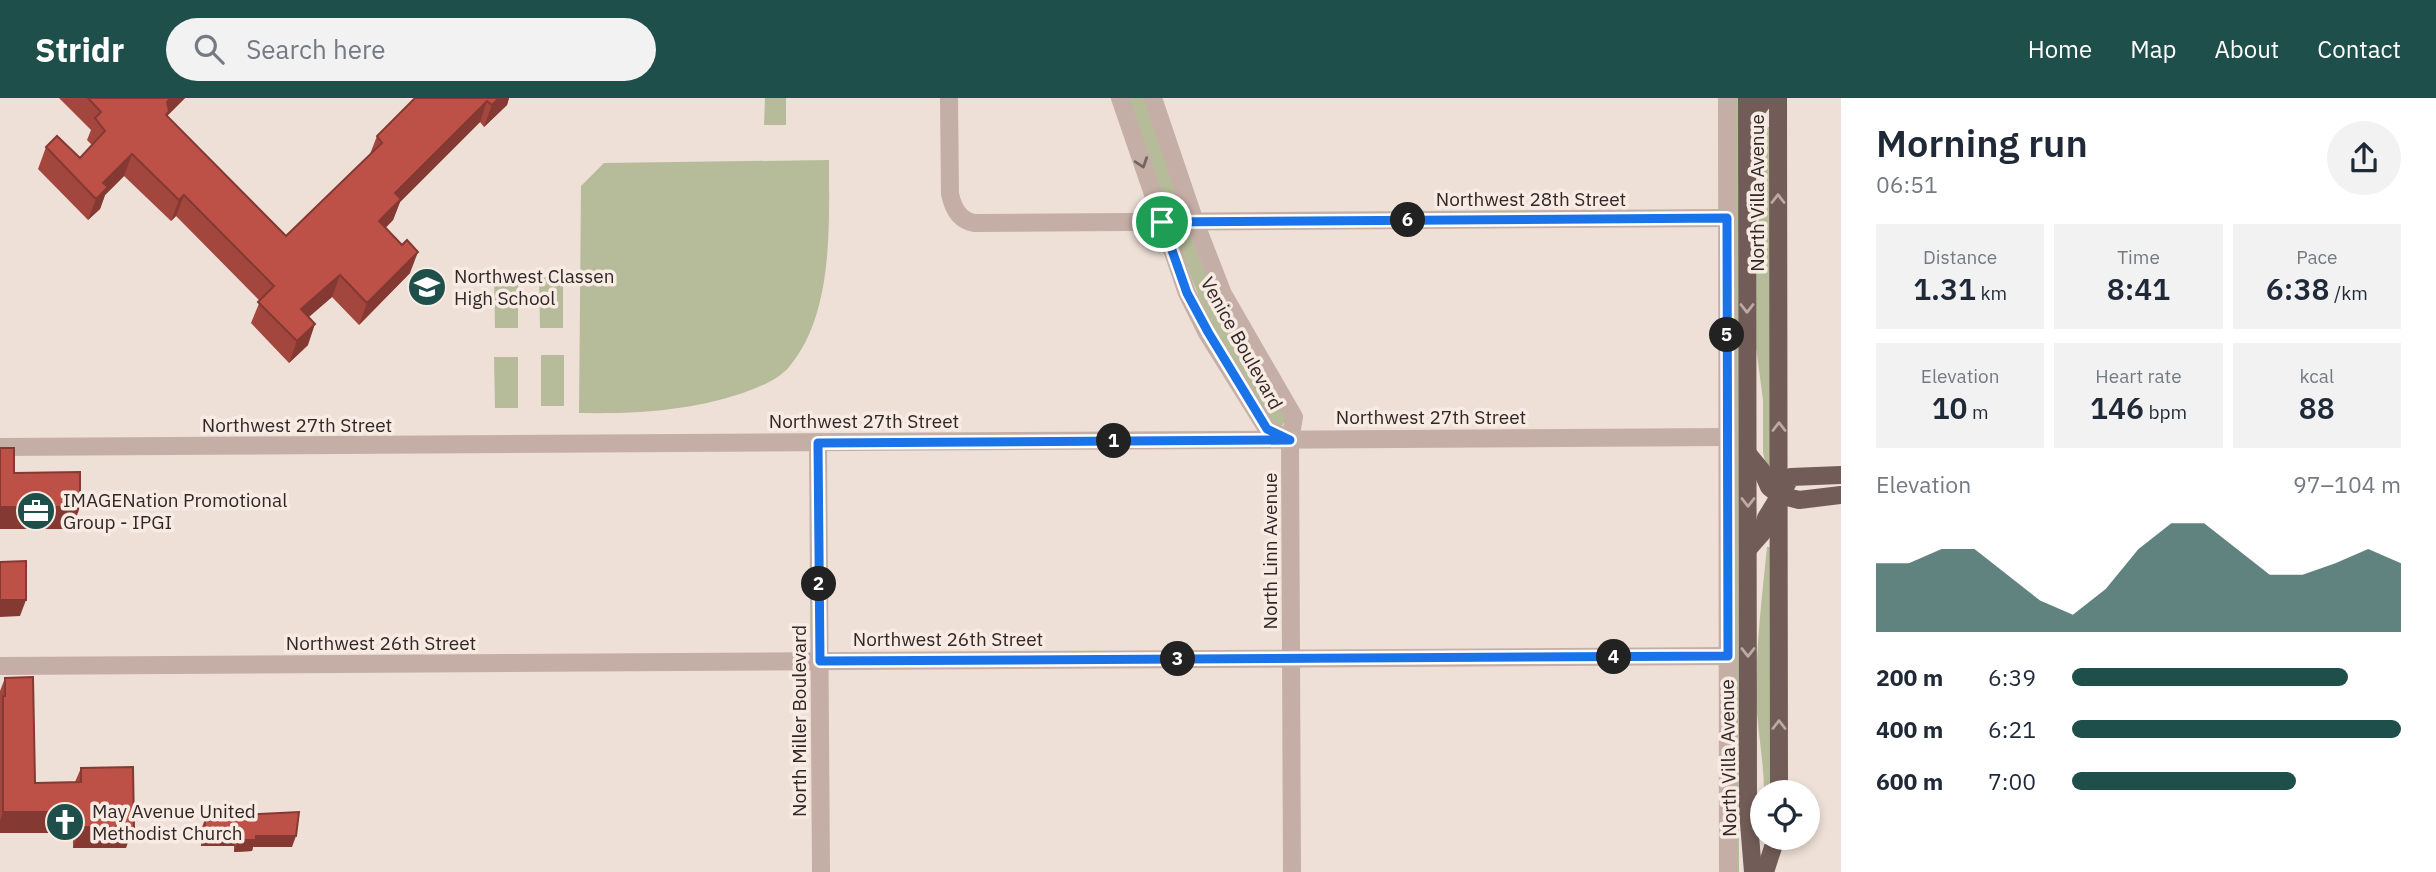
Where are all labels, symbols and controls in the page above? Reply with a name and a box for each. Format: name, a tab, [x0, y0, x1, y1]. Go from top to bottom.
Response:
search box	[166, 18, 656, 81]
text: Stridr	[35, 28, 124, 71]
icon: search	[190, 30, 228, 68]
text: Search here	[246, 32, 386, 66]
text: Home	[2028, 33, 2092, 65]
text: Map	[2130, 33, 2176, 65]
text: About	[2214, 33, 2279, 65]
text: Contact	[2317, 33, 2401, 65]
street label: North Villa Avenue	[1745, 114, 1769, 272]
text: Morning run	[1876, 118, 2088, 167]
button: share	[2327, 121, 2401, 195]
one-way arrow	[1134, 156, 1148, 168]
text: 06:51	[1876, 169, 1938, 199]
street label: Northwest 28th Street	[1436, 187, 1626, 211]
pin	[1132, 192, 1192, 252]
one-way arrow	[1770, 194, 1786, 204]
pin: 6	[1390, 202, 1426, 238]
icon: arrive	[1143, 203, 1181, 241]
text: 6	[1402, 207, 1413, 231]
text: Distance	[1923, 245, 1997, 269]
text: Time	[2117, 245, 2160, 269]
text: Pace	[2296, 245, 2338, 269]
place label: Northwest Classen High School	[454, 264, 614, 310]
school or university icon: Northwest Classen High School	[406, 266, 448, 308]
text: 1.31	[1913, 269, 1976, 308]
text: 8:41	[2107, 269, 2170, 308]
text: 6:38	[2266, 269, 2329, 308]
street label: Venice Boulevard	[1196, 273, 1288, 413]
text: km	[1976, 281, 2007, 305]
text: /km	[2329, 281, 2368, 305]
one-way arrow	[1739, 303, 1755, 314]
pin: 5	[1710, 317, 1744, 352]
text: 5	[1721, 322, 1732, 346]
text: Elevation	[1921, 364, 2000, 388]
text: Heart rate	[2095, 364, 2182, 388]
text: kcal	[2300, 364, 2334, 388]
text: 10	[1932, 388, 1968, 427]
text: 146	[2090, 388, 2144, 427]
text: 88	[2299, 388, 2335, 427]
text: m	[1968, 400, 1989, 424]
text: bpm	[2144, 400, 2187, 424]
street label: Northwest 27th Street	[1336, 405, 1526, 429]
street label: Northwest 27th Street	[769, 409, 959, 433]
street label: Northwest 27th Street	[202, 413, 392, 437]
one-way arrow	[1771, 421, 1787, 432]
pin: 1	[1096, 424, 1132, 458]
text: 1	[1108, 428, 1119, 452]
text: Elevation	[1876, 469, 1971, 499]
text: 97–104 m	[2293, 469, 2401, 499]
street label: North Linn Avenue	[1258, 473, 1282, 629]
place label: IMAGENation Promotional Group - IPGI	[63, 488, 287, 534]
office icon: IMAGENation Promotional Group - IPGI	[15, 490, 57, 532]
one-way arrow	[1740, 497, 1756, 508]
pin: 2	[802, 566, 836, 602]
text: 2	[813, 571, 824, 595]
street label: North Miller Boulevard	[787, 625, 811, 817]
street label: Northwest 26th Street	[853, 627, 1043, 651]
street label: Northwest 26th Street	[286, 631, 476, 655]
pin: 4	[1596, 640, 1632, 674]
pin: 3	[1160, 642, 1196, 676]
text: 4	[1608, 644, 1619, 668]
text: 3	[1172, 646, 1183, 670]
one-way arrow	[1740, 647, 1756, 658]
text: 200 m	[1876, 662, 1943, 692]
text: 6:39	[1988, 662, 2036, 692]
street label: North Villa Avenue	[1715, 679, 1741, 837]
text: 400 m	[1876, 714, 1943, 744]
text: 6:21	[1988, 714, 2036, 744]
one-way arrow	[1771, 719, 1787, 729]
text: 600 m	[1876, 766, 1943, 796]
text: 7:00	[1988, 766, 2036, 796]
map controls	[1750, 780, 1820, 850]
button: locate	[1750, 780, 1820, 850]
place label: May Avenue United Methodist Church	[92, 799, 256, 845]
church icon: May Avenue United Methodist Church	[44, 801, 86, 843]

